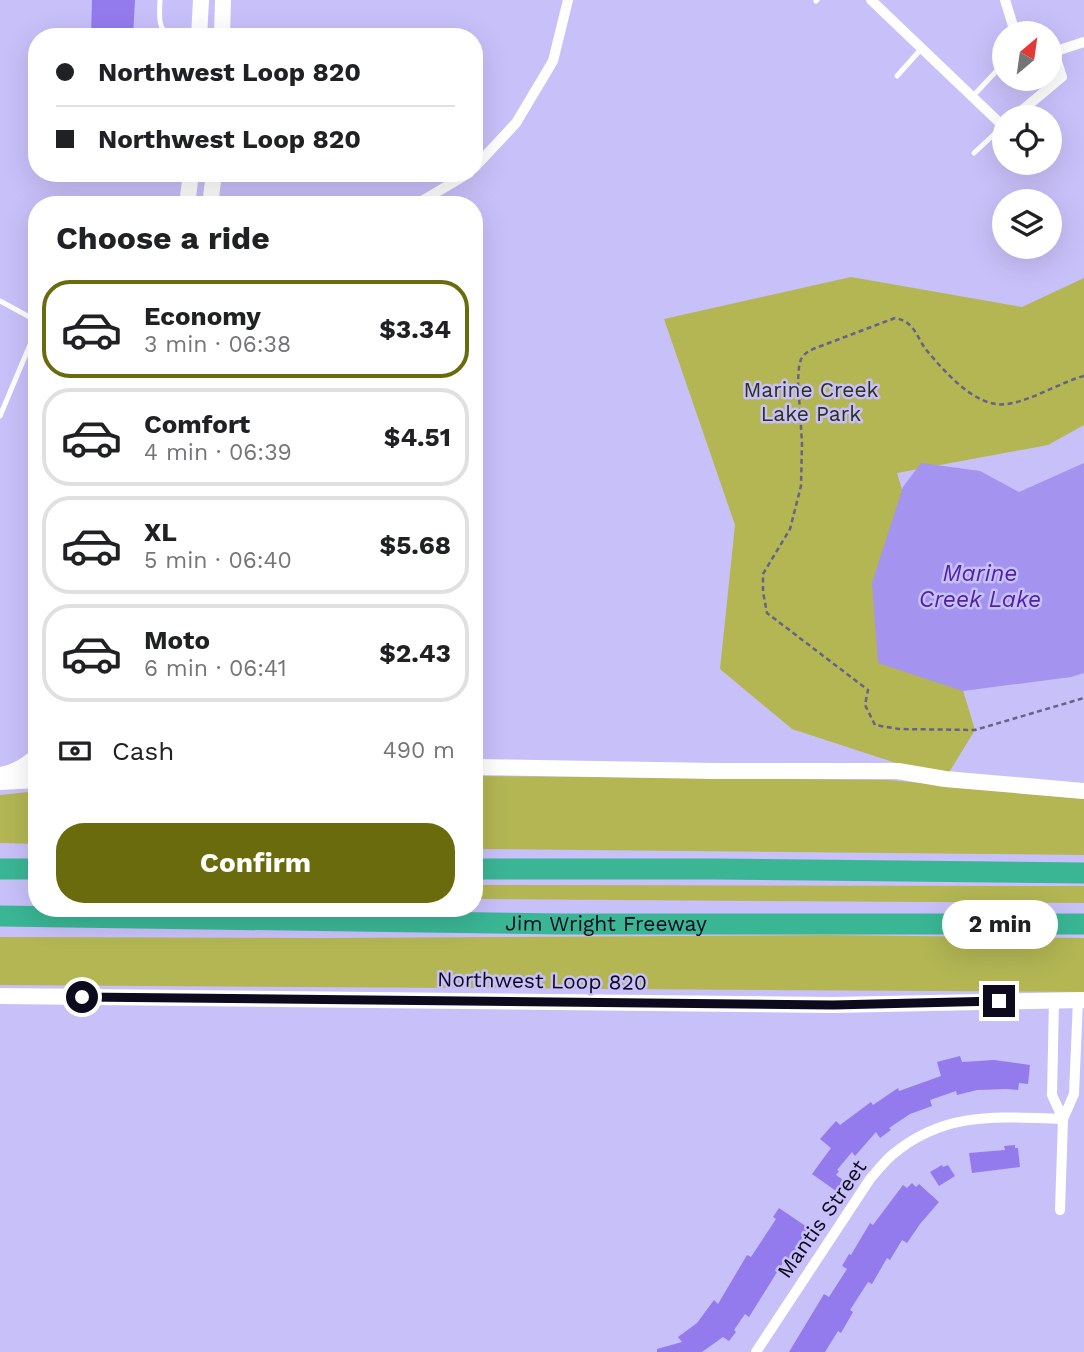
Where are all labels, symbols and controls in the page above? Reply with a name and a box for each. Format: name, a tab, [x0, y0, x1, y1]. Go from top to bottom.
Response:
north arrow	[992, 21, 1062, 91]
map controls	[992, 21, 1062, 259]
text: Northwest Loop 820	[98, 57, 361, 87]
button: locate	[992, 105, 1062, 175]
text: Northwest Loop 820	[98, 124, 361, 154]
button: layers	[992, 189, 1062, 259]
text: Choose a ride	[56, 219, 270, 257]
icon: car	[60, 298, 123, 361]
text: Economy	[144, 301, 261, 331]
text: $3.34	[379, 314, 451, 344]
text: 3 min · 06:38	[144, 331, 291, 358]
park label: Marine Creek Lake Park	[744, 377, 879, 426]
icon: car	[60, 406, 123, 469]
text: Comfort	[144, 409, 250, 439]
text: $4.51	[384, 422, 451, 452]
text: 4 min · 06:39	[144, 439, 292, 466]
icon: car	[60, 514, 123, 577]
text: XL	[144, 517, 177, 547]
text: $5.68	[379, 530, 451, 560]
text: 5 min · 06:40	[144, 547, 292, 574]
water label: Marine Creek Lake	[919, 560, 1041, 613]
icon: car	[60, 622, 123, 685]
text: Moto	[144, 625, 210, 655]
text: $2.43	[379, 638, 451, 668]
text: 6 min · 06:41	[144, 655, 287, 682]
icon: cash	[56, 732, 94, 770]
text: Cash	[112, 736, 174, 766]
text: 490 m	[383, 737, 455, 764]
button: Confirm	[56, 823, 455, 903]
callout: 2 min	[941, 900, 1057, 948]
street label: Jim Wright Freeway	[505, 910, 707, 936]
text: 2 min	[969, 911, 1031, 938]
street label: Northwest Loop 820	[437, 966, 647, 995]
route start	[66, 981, 98, 1013]
route end	[983, 985, 1015, 1017]
street label: Mantis Street	[772, 1155, 872, 1283]

